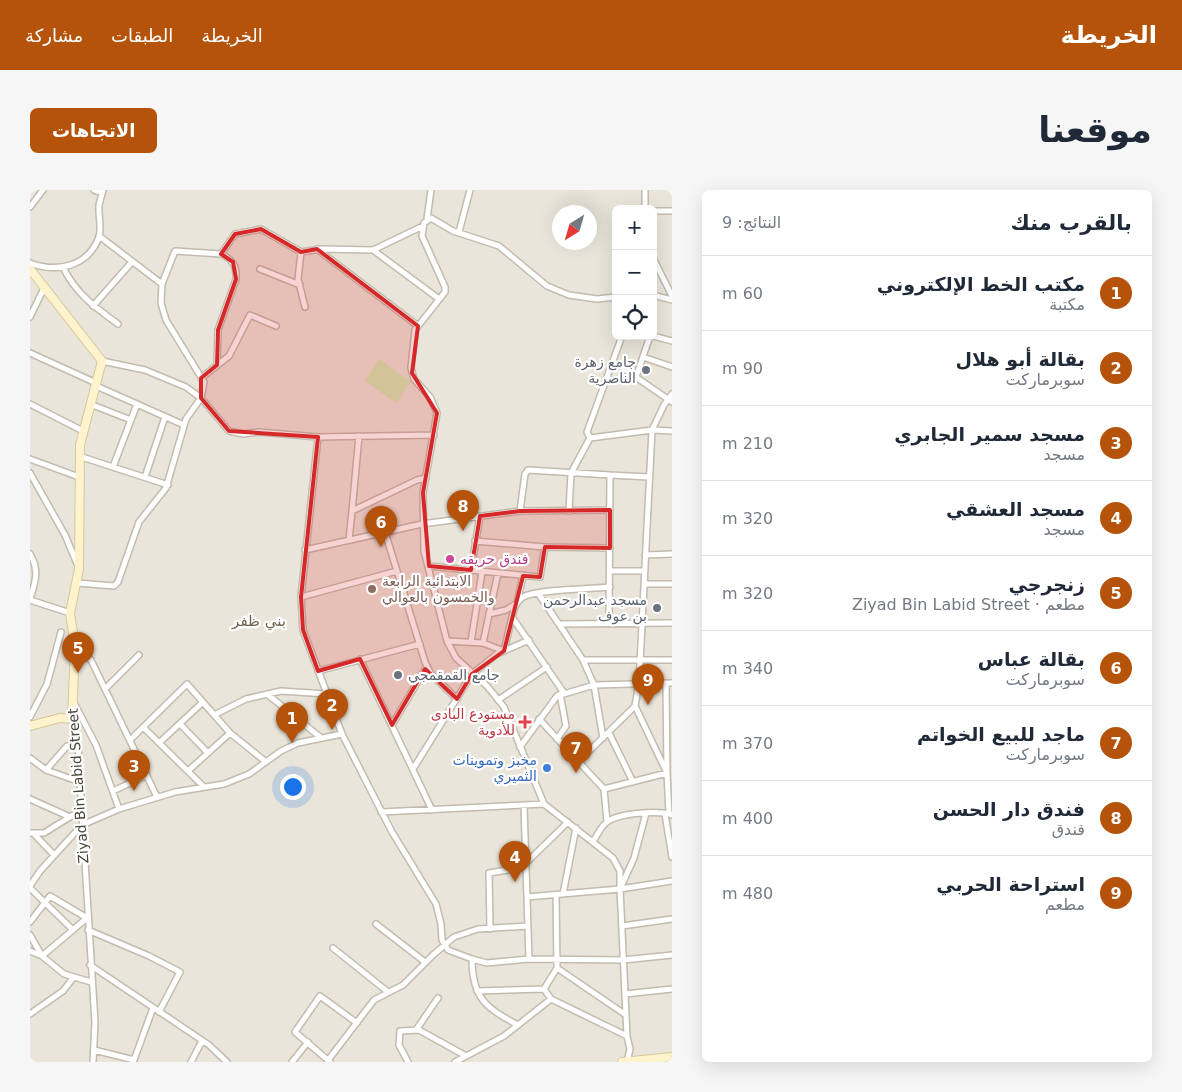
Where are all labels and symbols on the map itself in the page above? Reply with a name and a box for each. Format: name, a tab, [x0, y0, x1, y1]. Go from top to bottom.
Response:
north arrow	[552, 205, 597, 250]
place label: جامع زهرة الناصرية	[574, 354, 636, 387]
marker: جامع زهرة الناصرية	[640, 364, 652, 376]
pin: 8	[447, 490, 479, 531]
pin: 6	[365, 506, 397, 547]
place label: فندق حريقه	[460, 551, 528, 568]
marker: فندق حريقه	[444, 553, 456, 565]
place label: الابتدائية الرابعة والخمسون بالعوالي	[382, 573, 495, 606]
marker: الابتدائية الرابعة والخمسون بالعوالي	[366, 583, 378, 595]
place label: مسجد عبدالرحمن بن عوف	[543, 592, 647, 625]
marker: مسجد عبدالرحمن بن عوف	[651, 602, 663, 614]
district label: بني ظفر	[231, 612, 286, 631]
pin: 5	[62, 632, 94, 673]
pin: 9	[632, 664, 664, 705]
place label: جامع القمقمجي	[408, 667, 500, 684]
marker: جامع القمقمجي	[392, 669, 404, 681]
pin: 2	[316, 689, 348, 730]
pin: 1	[276, 702, 308, 743]
place label: مستودع البادى للأدوية	[431, 706, 515, 739]
street label: Ziyad Bin Labid Street	[65, 707, 91, 864]
marker: مستودع البادى للأدوية	[519, 716, 531, 728]
pin: 7	[560, 732, 592, 773]
pin: 3	[118, 750, 150, 791]
place label: مخبز وتموينات الثميري	[453, 752, 537, 785]
marker: مخبز وتموينات الثميري	[541, 762, 553, 774]
your location	[280, 774, 306, 800]
pin: 4	[499, 841, 531, 882]

